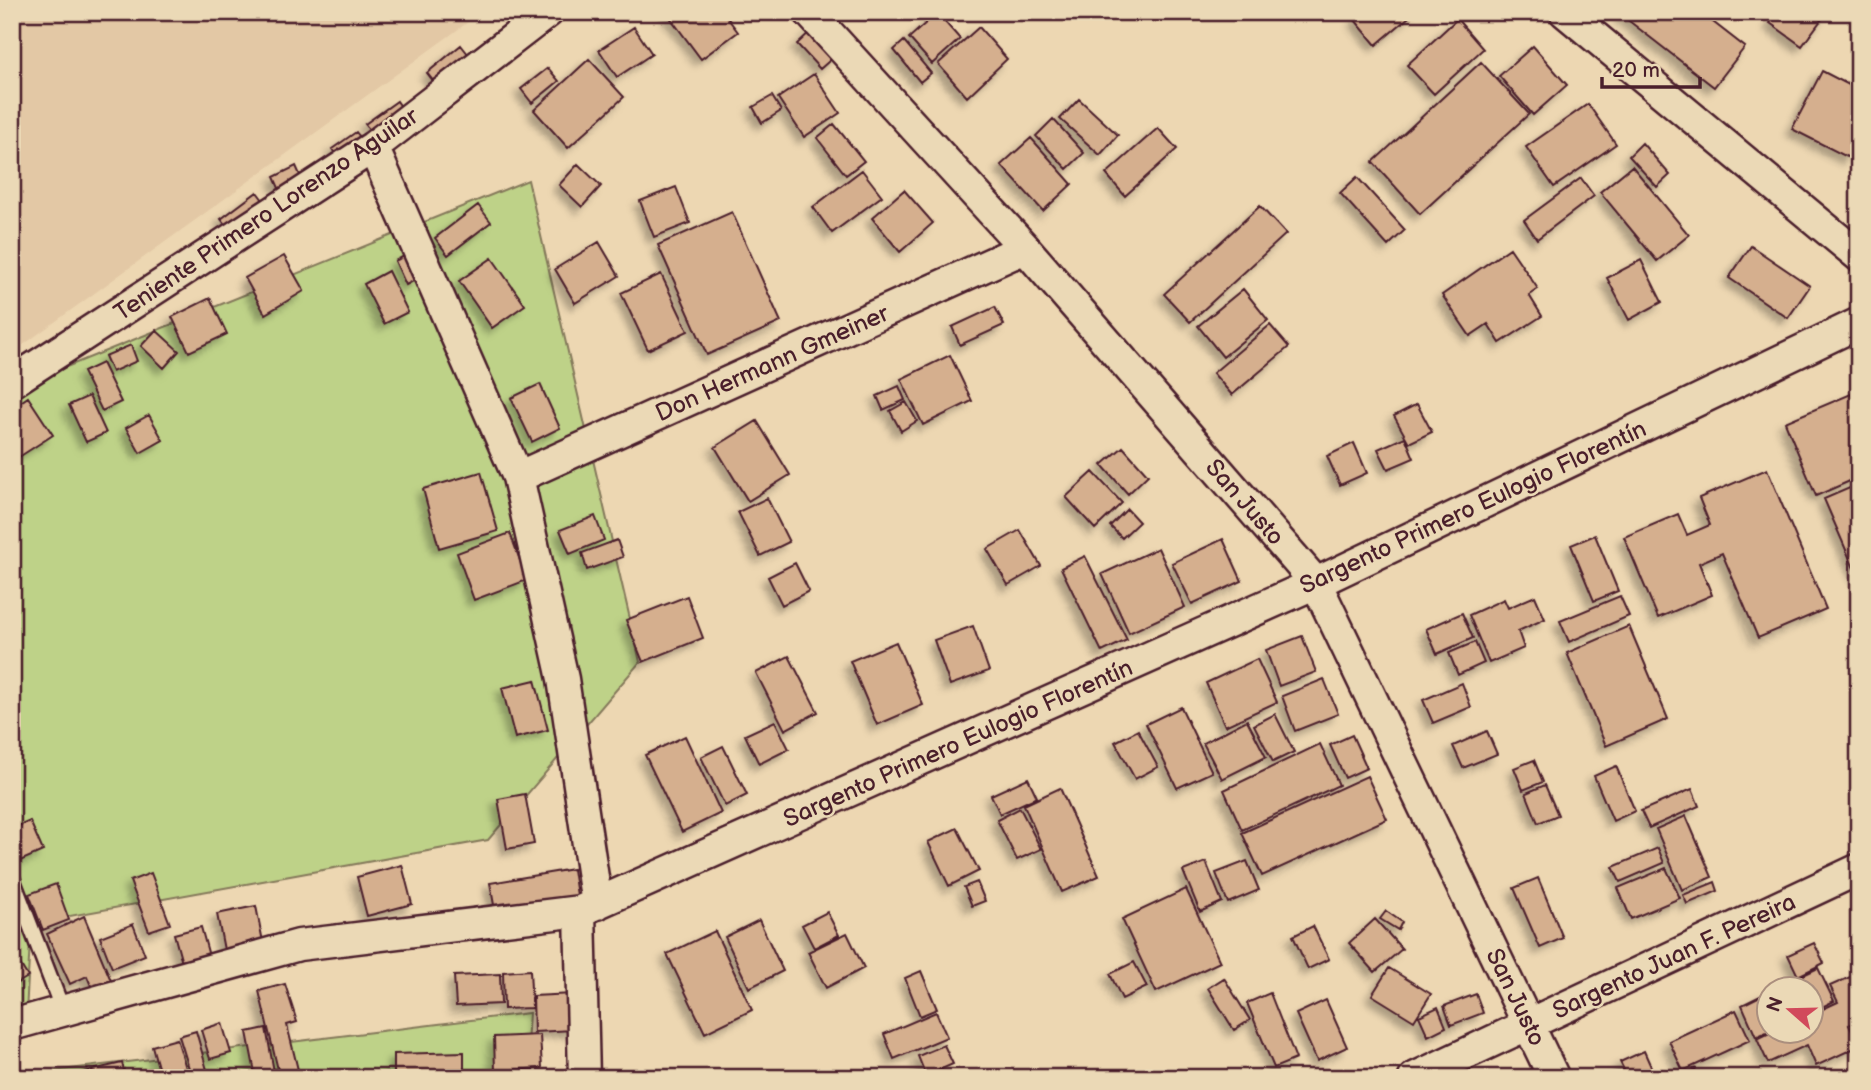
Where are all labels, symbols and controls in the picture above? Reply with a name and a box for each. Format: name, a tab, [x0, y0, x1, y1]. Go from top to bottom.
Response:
scale bar	[1602, 46, 1700, 90]
text: 20 m	[1612, 58, 1660, 83]
street label: Teniente Primero Lorenzo Aguilar	[109, 101, 424, 327]
street label: Don Hermann Gmeiner	[651, 299, 894, 428]
street label: Sargento Primero Eulogio Florentín	[1295, 414, 1651, 601]
street label: San Justo	[1199, 453, 1290, 551]
street label: Sargento Primero Eulogio Florentín	[779, 653, 1137, 834]
street label: Sargento Juan F. Pereira	[1548, 887, 1800, 1026]
street label: San Justo	[1480, 944, 1552, 1051]
north arrow	[1756, 974, 1826, 1044]
text: N	[1762, 994, 1789, 1015]

